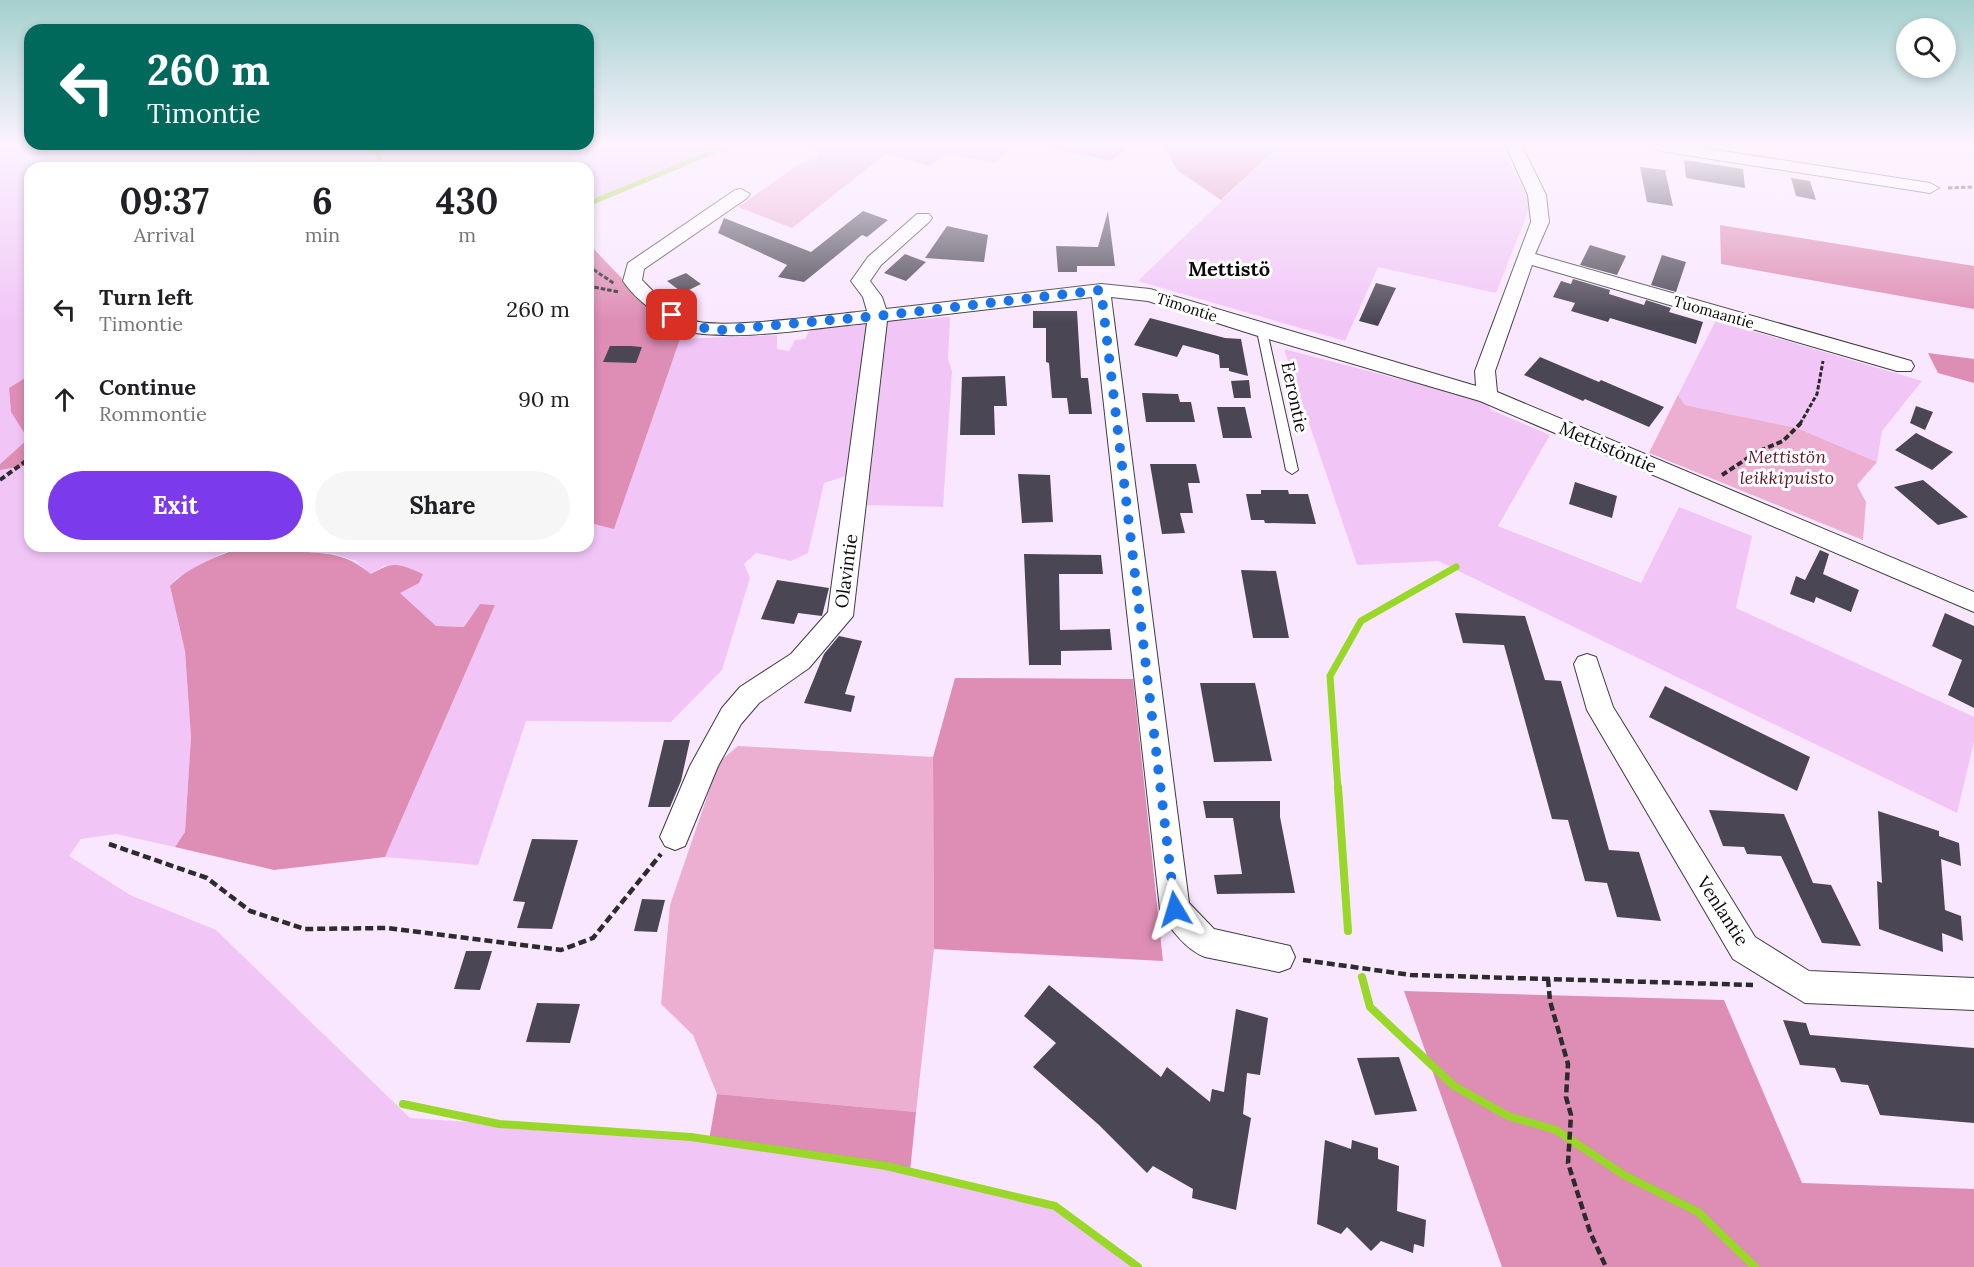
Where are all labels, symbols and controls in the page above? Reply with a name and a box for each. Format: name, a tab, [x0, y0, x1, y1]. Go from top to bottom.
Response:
map controls	[1896, 18, 1956, 78]
button: search	[1896, 18, 1956, 78]
text: 260 m	[147, 43, 270, 97]
icon: left	[48, 48, 126, 126]
text: Timontie	[147, 96, 261, 130]
text: 09:37	[119, 178, 209, 224]
text: 6	[312, 178, 333, 224]
text: 430	[436, 178, 498, 224]
text: Arrival	[134, 222, 195, 247]
text: min	[305, 222, 340, 247]
text: m	[458, 222, 476, 247]
district label: Mettistö	[1188, 256, 1270, 281]
text: Turn left	[99, 283, 193, 311]
street label: Timontie	[1154, 288, 1220, 326]
pin	[646, 289, 697, 340]
street label: Tuomaantie	[1671, 291, 1757, 333]
icon: left	[48, 293, 81, 326]
text: 260 m	[506, 295, 570, 323]
icon: arrive	[655, 298, 688, 331]
text: Timontie	[99, 311, 183, 336]
street label: Eerontie	[1276, 360, 1314, 435]
text: Continue	[99, 373, 196, 401]
icon: ahead	[48, 383, 81, 416]
text: 90 m	[518, 385, 570, 413]
text: Rommontie	[99, 401, 207, 426]
street label: Mettistöntie	[1556, 416, 1660, 478]
park label: Mettistön leikkipuisto	[1740, 445, 1834, 489]
button: Exit	[48, 471, 303, 540]
button: Share	[315, 471, 570, 540]
street label: Olavintie	[829, 532, 863, 610]
street label: Venlantie	[1691, 871, 1754, 950]
position arrow	[1143, 877, 1207, 941]

